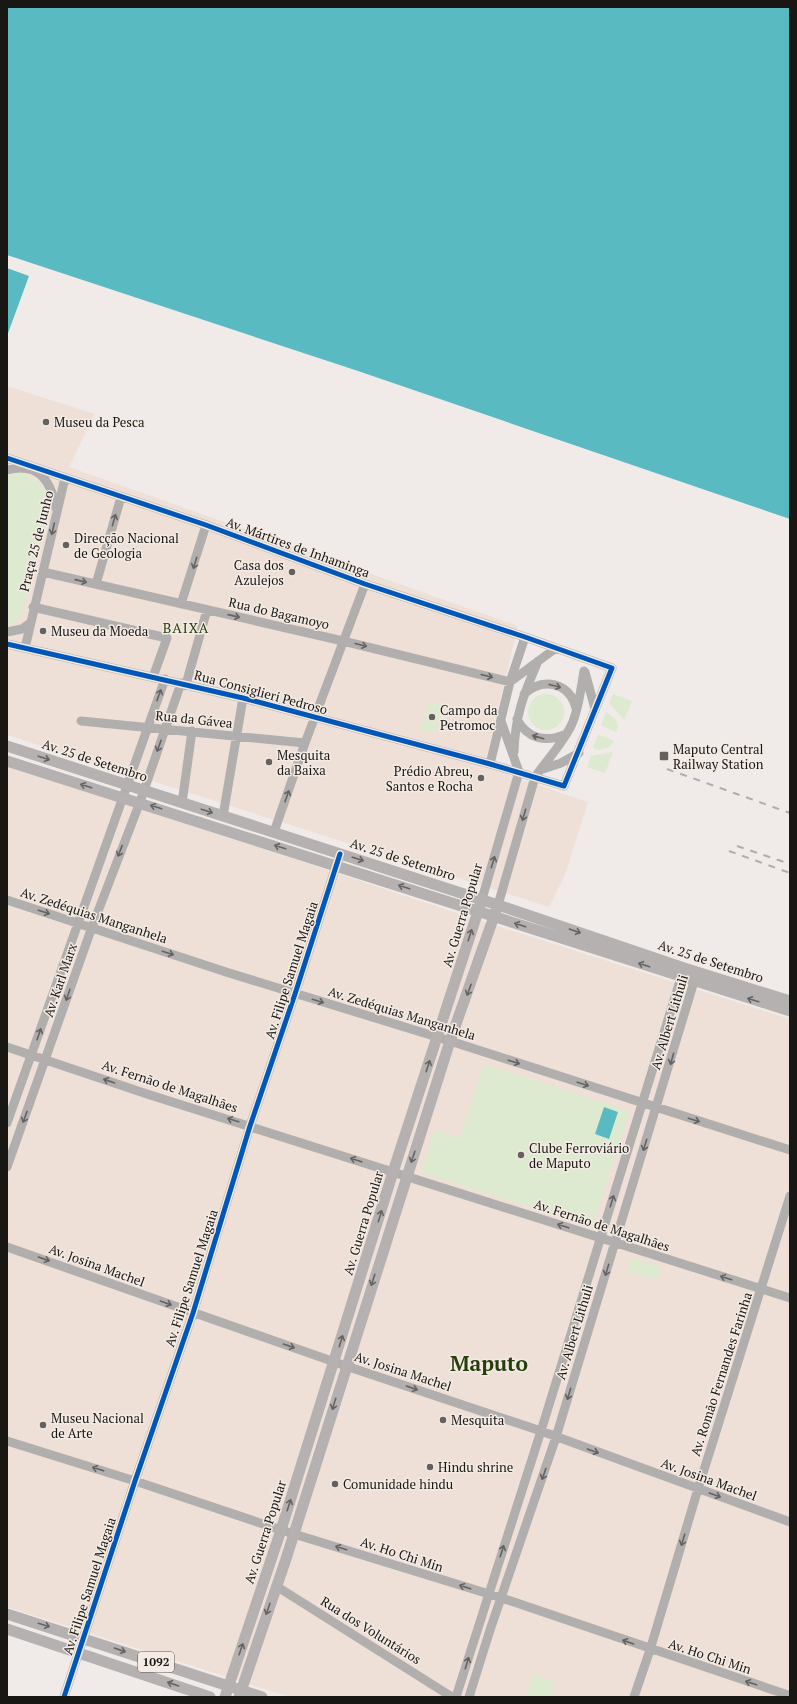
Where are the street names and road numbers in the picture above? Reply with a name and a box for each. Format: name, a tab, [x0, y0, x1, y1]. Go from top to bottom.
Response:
street label: Praça 25 de Junho	[15, 489, 57, 593]
street label: Av. Mártires de Inhaminga	[224, 513, 373, 582]
street label: Rua do Bagamoyo	[227, 593, 331, 633]
street label: Rua Consiglieri Pedroso	[192, 666, 330, 718]
street label: Rua da Gávea	[155, 706, 234, 732]
street label: Av. 25 de Setembro	[40, 735, 150, 785]
street label: Av. 25 de Setembro	[348, 834, 458, 884]
street label: Av. Guerra Popular	[438, 861, 486, 969]
street label: Av. Zedéquias Manganhela	[18, 883, 170, 947]
street label: Av. Filipe Samuel Magaia	[260, 898, 322, 1041]
street label: Av. 25 de Setembro	[656, 936, 766, 986]
street label: Av. Karl Marx	[39, 940, 81, 1019]
street label: Av. Albert Lithuli	[646, 972, 692, 1072]
street label: Av. Zedéquias Manganhela	[326, 982, 478, 1044]
street label: Av. Fernão de Magalhães	[100, 1056, 240, 1116]
street label: Av. Guerra Popular	[339, 1169, 387, 1277]
street label: Av. Fernão de Magalhães	[532, 1195, 672, 1255]
street label: Av. Filipe Samuel Magaia	[160, 1206, 222, 1349]
street label: Av. Josina Machel	[47, 1239, 148, 1291]
street label: Av. Albert Lithuli	[551, 1282, 597, 1382]
street label: Av. Romão Fernandes Farinha	[686, 1289, 756, 1458]
street label: Av. Josina Machel	[352, 1347, 454, 1395]
street label: Av. Josina Machel	[659, 1453, 760, 1505]
street label: Av. Guerra Popular	[240, 1478, 290, 1586]
street label: Av. Filipe Samuel Magaia	[58, 1514, 120, 1657]
street label: Av. Ho Chi Min	[358, 1532, 446, 1576]
street label: Rua dos Voluntários	[317, 1592, 425, 1668]
street label: Av. Ho Chi Min	[666, 1634, 754, 1678]
road number: 1092	[138, 1652, 174, 1672]

